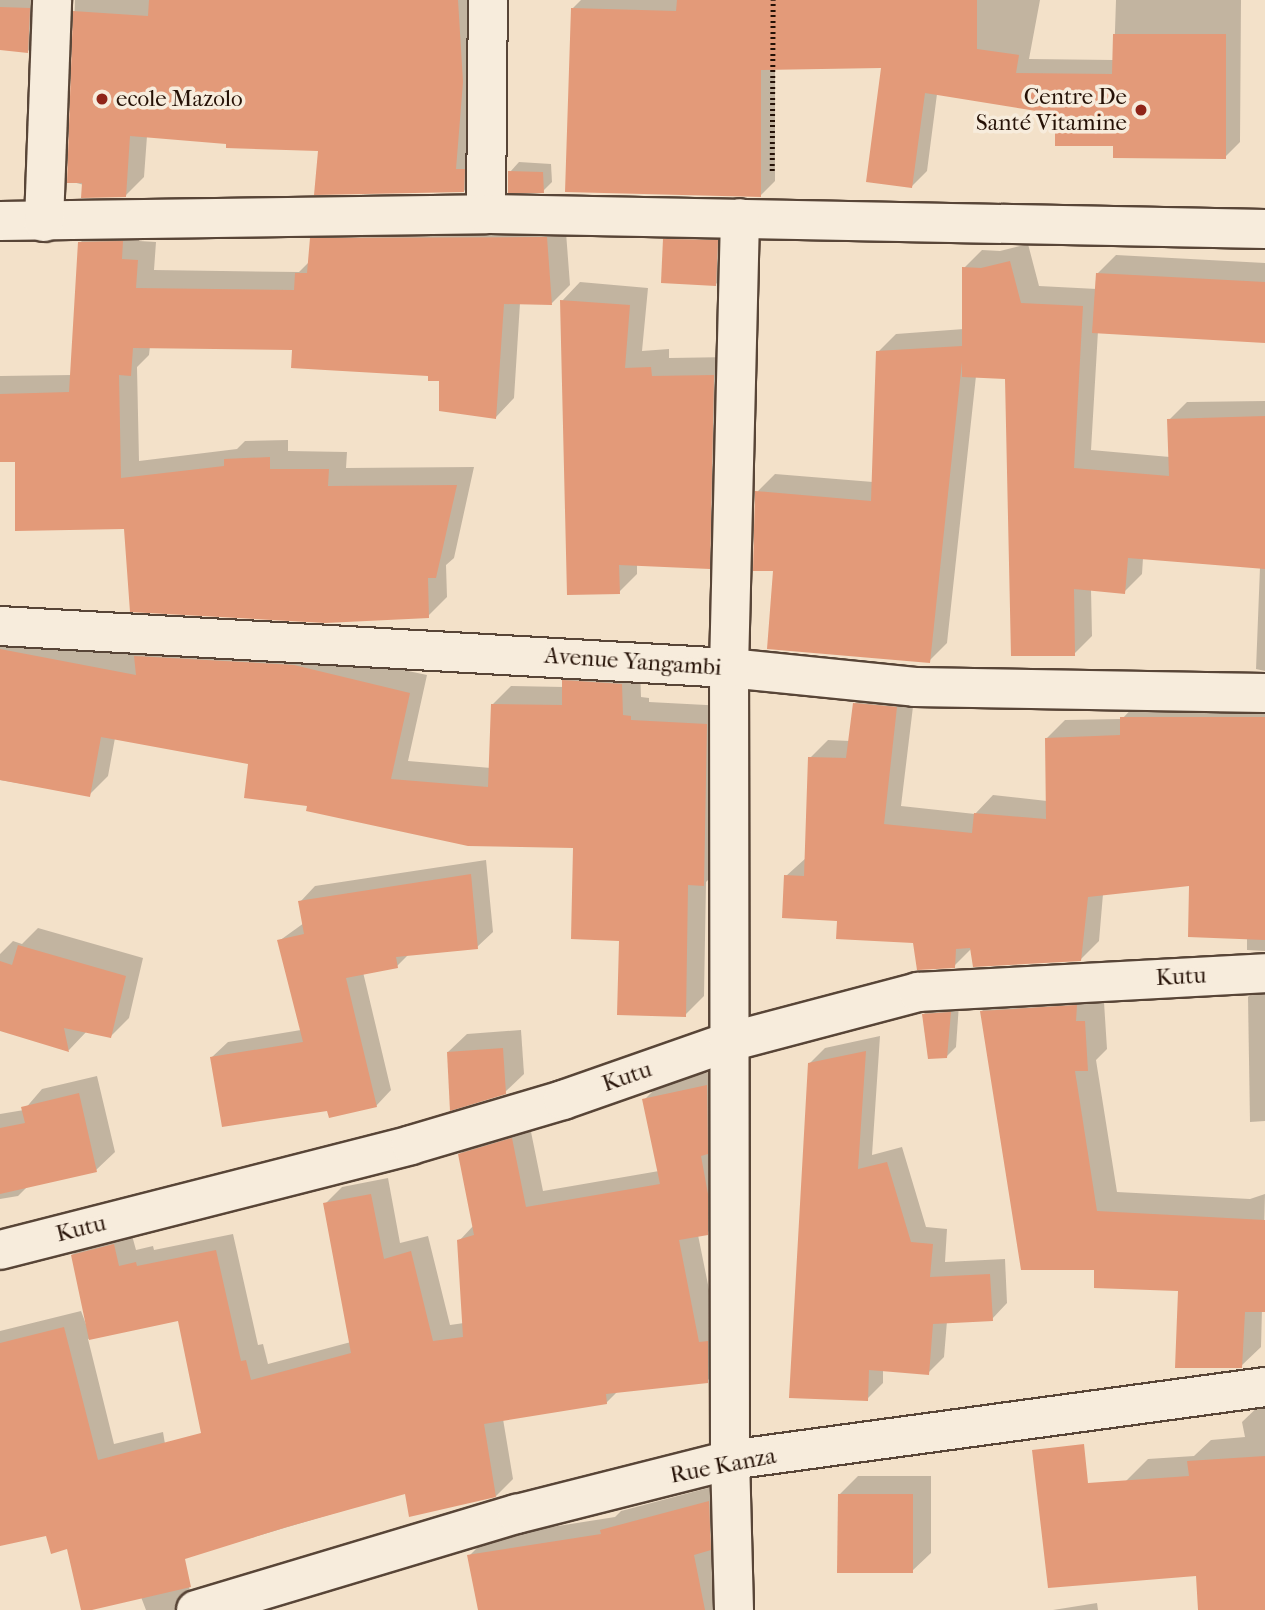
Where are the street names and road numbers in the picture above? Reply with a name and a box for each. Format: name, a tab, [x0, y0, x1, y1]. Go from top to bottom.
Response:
street label: Avenue Yangambi	[543, 642, 723, 682]
street label: Kutu	[1155, 962, 1207, 992]
street label: Kutu	[599, 1056, 655, 1098]
street label: Kutu	[53, 1210, 109, 1248]
street label: Rue Kanza	[668, 1442, 778, 1490]

